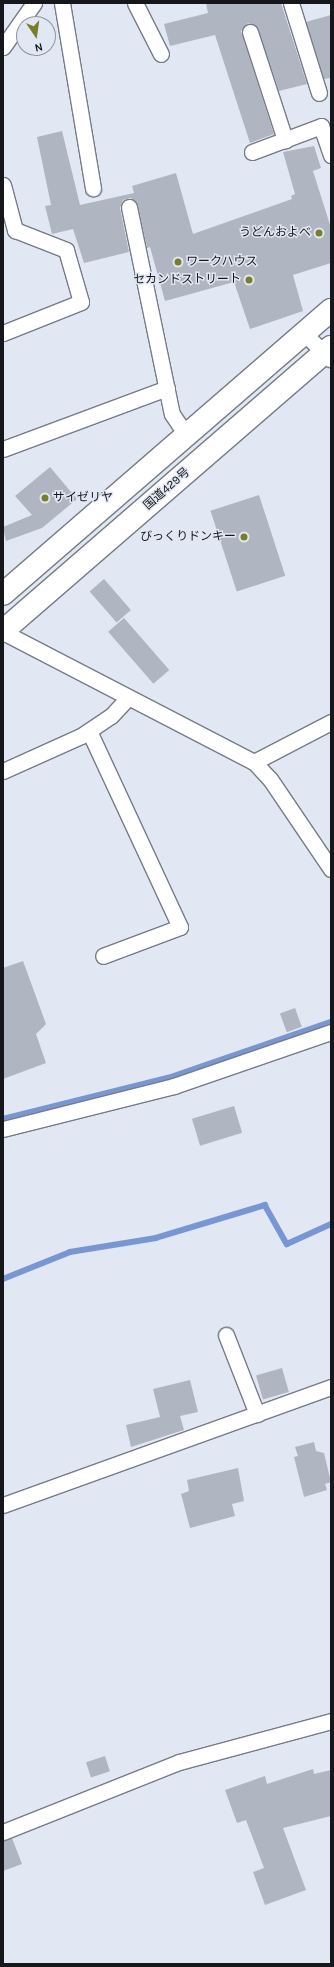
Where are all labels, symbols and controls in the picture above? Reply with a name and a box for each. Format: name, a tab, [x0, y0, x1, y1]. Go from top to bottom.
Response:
north arrow	[16, 16, 56, 56]
text: N	[33, 40, 44, 54]
place label: うどんおよべ	[239, 226, 311, 240]
marker: うどんおよべ	[314, 228, 324, 238]
place label: ワークハウス	[186, 255, 258, 269]
marker: ワークハウス	[173, 257, 183, 267]
place label: セカンドストリート	[133, 273, 241, 287]
marker: セカンドストリート	[244, 275, 254, 285]
street label: 国道429号	[141, 465, 193, 513]
place label: サイゼリヤ	[53, 491, 113, 505]
marker: サイゼリヤ	[40, 493, 50, 503]
place label: びっくりドンキー	[140, 530, 236, 544]
marker: びっくりドンキー	[239, 532, 249, 542]

